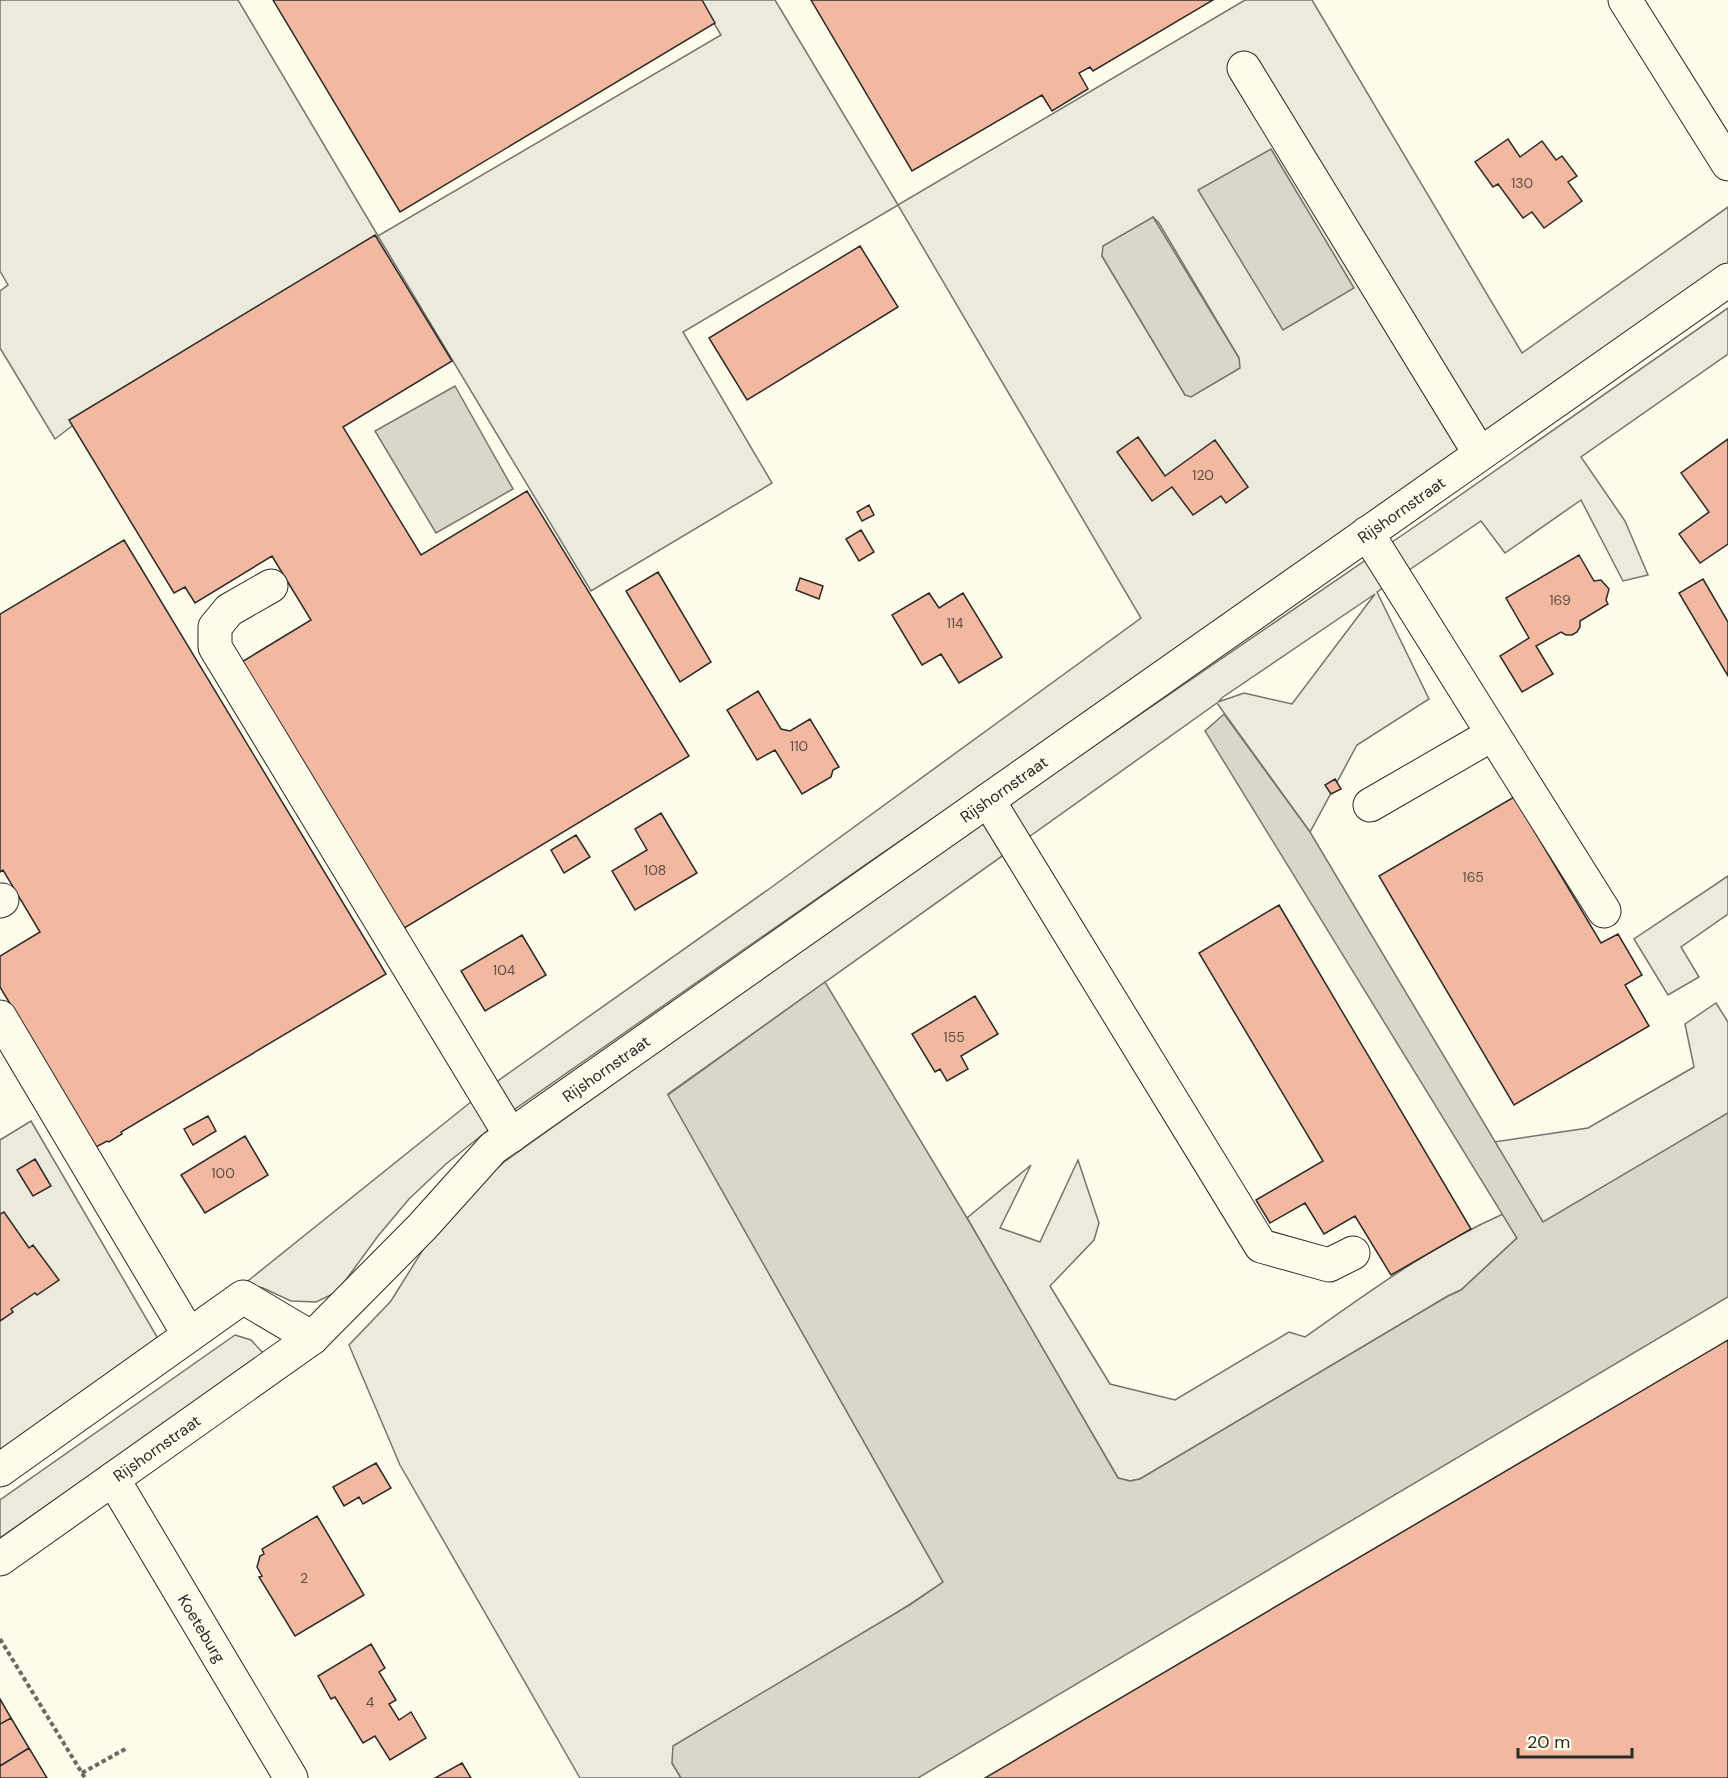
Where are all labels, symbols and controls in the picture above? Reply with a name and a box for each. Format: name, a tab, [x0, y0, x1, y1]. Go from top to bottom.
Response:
house number: 130	[1511, 174, 1533, 192]
house number: 120	[1192, 466, 1214, 484]
street label: Rijshornstraat	[1354, 472, 1450, 548]
house number: 169	[1549, 591, 1571, 609]
house number: 114	[946, 614, 964, 632]
house number: 110	[790, 737, 808, 755]
street label: Rijshornstraat	[956, 751, 1052, 828]
house number: 108	[644, 861, 666, 879]
house number: 165	[1462, 868, 1484, 886]
house number: 104	[493, 961, 516, 979]
house number: 155	[943, 1028, 965, 1046]
street label: Rijshornstraat	[558, 1031, 654, 1107]
house number: 100	[211, 1164, 235, 1182]
street label: Rijshornstraat	[109, 1410, 205, 1487]
house number: 2	[300, 1569, 308, 1587]
street label: Koeteburg	[173, 1591, 230, 1667]
house number: 4	[366, 1693, 375, 1711]
scale bar	[1518, 1721, 1632, 1759]
text: 20 m	[1527, 1730, 1570, 1754]

